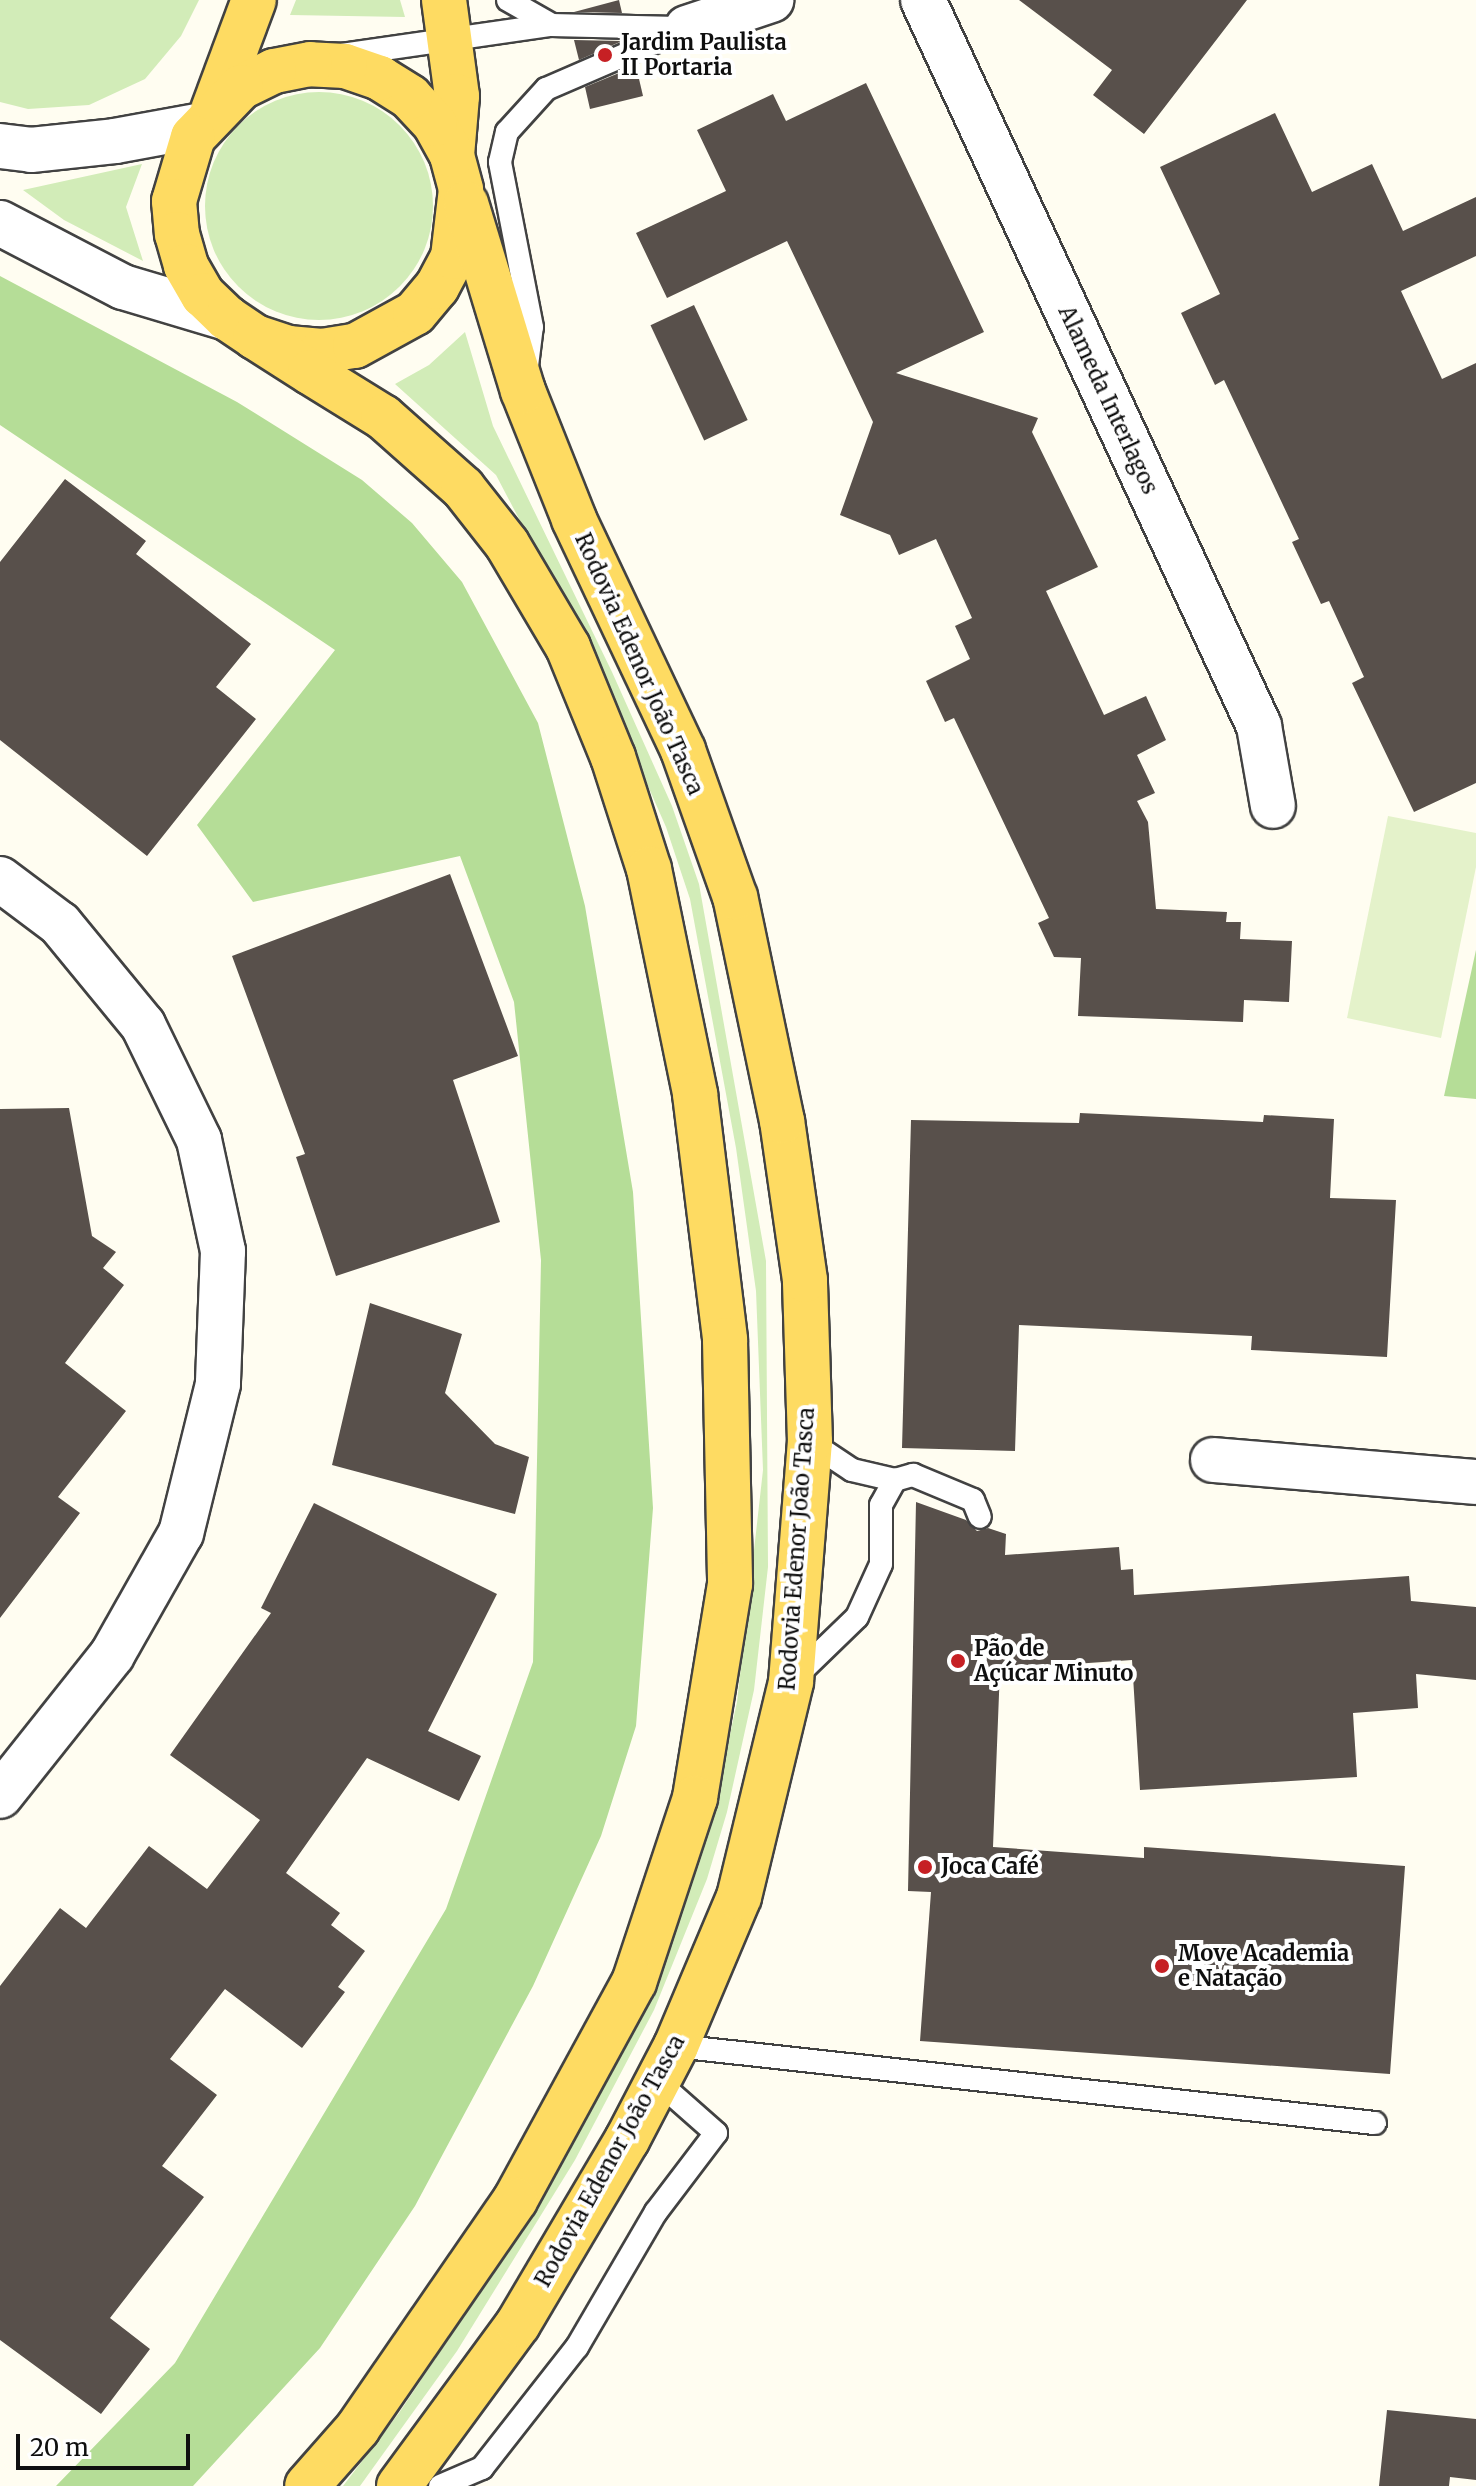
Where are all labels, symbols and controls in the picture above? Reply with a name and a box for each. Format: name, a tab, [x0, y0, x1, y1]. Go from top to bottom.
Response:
place label: Jardim Paulista II Portaria	[621, 29, 787, 80]
marker: Jardim Paulista II Portaria	[596, 46, 614, 64]
street label: Alameda Interlagos	[1053, 302, 1163, 498]
street label: Rodovia Edenor João Tasca	[569, 529, 709, 799]
street label: Rodovia Edenor João Tasca	[774, 1407, 820, 1691]
place label: Pão de Açúcar Minuto	[974, 1635, 1133, 1686]
marker: Pão de Açúcar Minuto	[949, 1652, 967, 1670]
place label: Joca Café	[941, 1854, 1039, 1880]
marker: Joca Café	[916, 1858, 934, 1876]
place label: Move Academia e Natação	[1178, 1940, 1349, 1992]
marker: Move Academia e Natação	[1153, 1957, 1171, 1975]
street label: Rodovia Edenor João Tasca	[530, 2030, 690, 2292]
scale bar	[20, 2418, 194, 2468]
text: 20 m	[30, 2432, 89, 2463]

